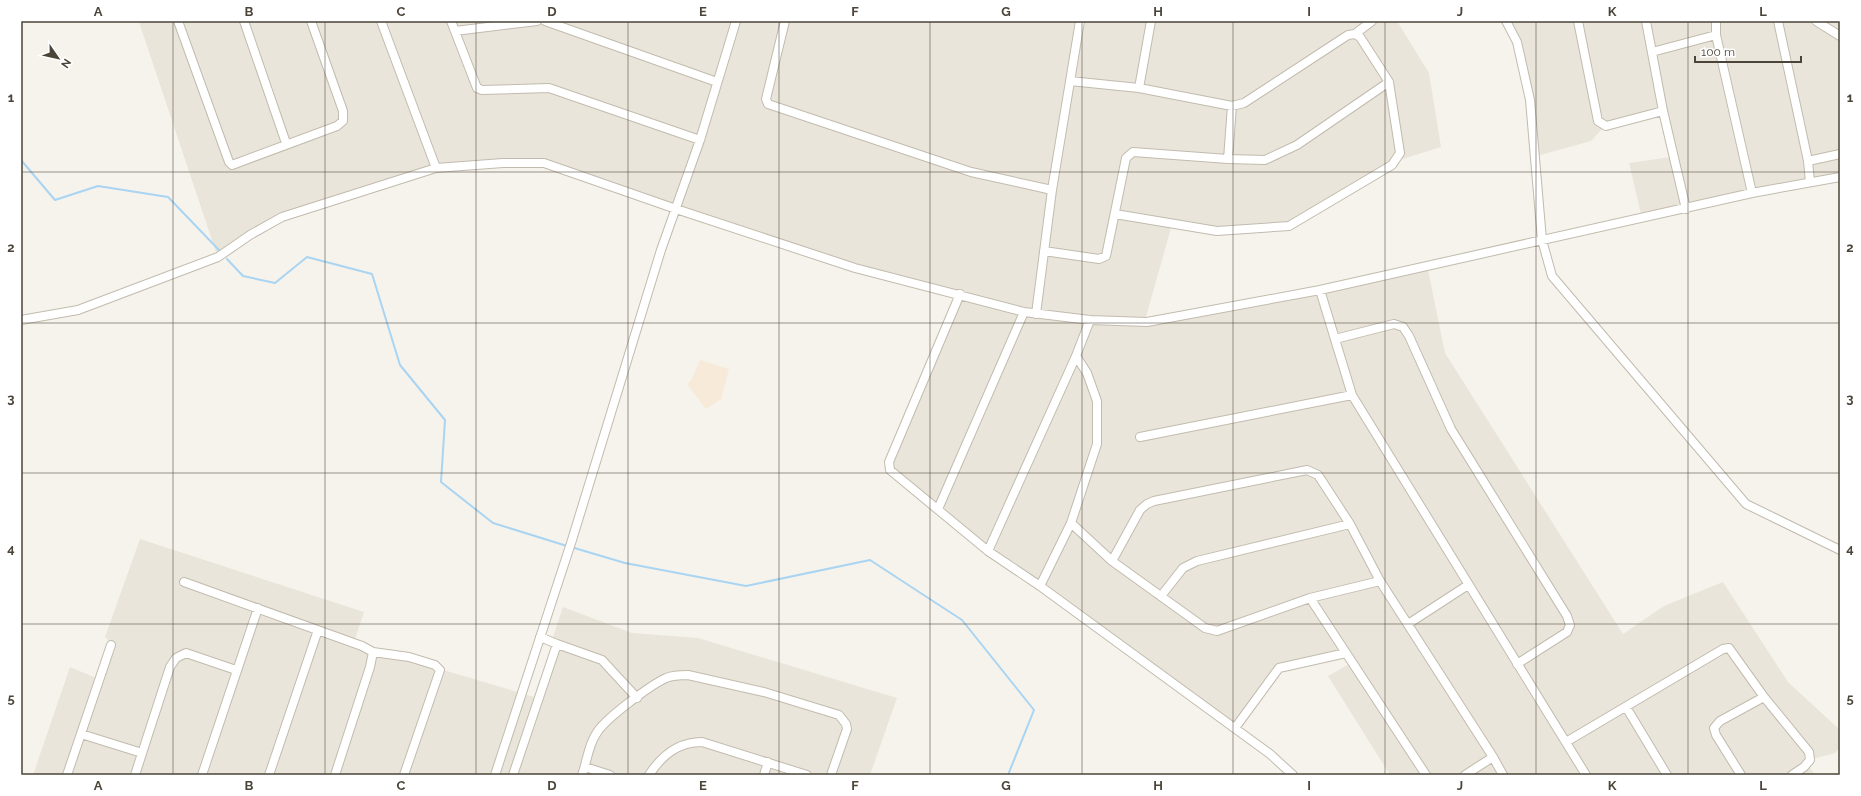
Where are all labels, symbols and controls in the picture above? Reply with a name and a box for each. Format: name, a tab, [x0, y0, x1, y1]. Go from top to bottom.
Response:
text: A	[94, 4, 103, 19]
text: B	[245, 4, 254, 19]
text: C	[397, 4, 406, 19]
text: D	[547, 4, 557, 19]
text: E	[699, 4, 707, 19]
text: F	[851, 4, 859, 19]
text: G	[1001, 4, 1011, 19]
text: H	[1153, 4, 1163, 19]
text: I	[1307, 4, 1311, 19]
text: J	[1457, 4, 1463, 19]
text: K	[1608, 4, 1617, 19]
text: L	[1759, 4, 1767, 19]
north arrow	[38, 38, 78, 78]
scale bar	[1695, 38, 1801, 64]
text: 100 m	[1701, 45, 1735, 59]
text: N	[58, 56, 74, 70]
text: 1	[8, 90, 15, 105]
text: 1	[1847, 90, 1854, 105]
text: 2	[7, 240, 15, 255]
text: 2	[1846, 240, 1854, 255]
text: 3	[7, 391, 15, 406]
text: 3	[1846, 391, 1854, 406]
text: 4	[7, 541, 15, 556]
text: 4	[1846, 541, 1854, 556]
text: 5	[7, 691, 15, 706]
text: 5	[1846, 691, 1854, 706]
text: A	[94, 778, 103, 793]
text: B	[245, 778, 254, 793]
text: C	[397, 778, 406, 793]
text: D	[547, 778, 557, 793]
text: E	[699, 778, 707, 793]
text: F	[851, 778, 859, 793]
text: G	[1001, 778, 1011, 793]
text: H	[1153, 778, 1163, 793]
text: I	[1307, 778, 1311, 793]
text: J	[1457, 778, 1463, 793]
text: K	[1608, 778, 1617, 793]
text: L	[1759, 778, 1767, 793]

